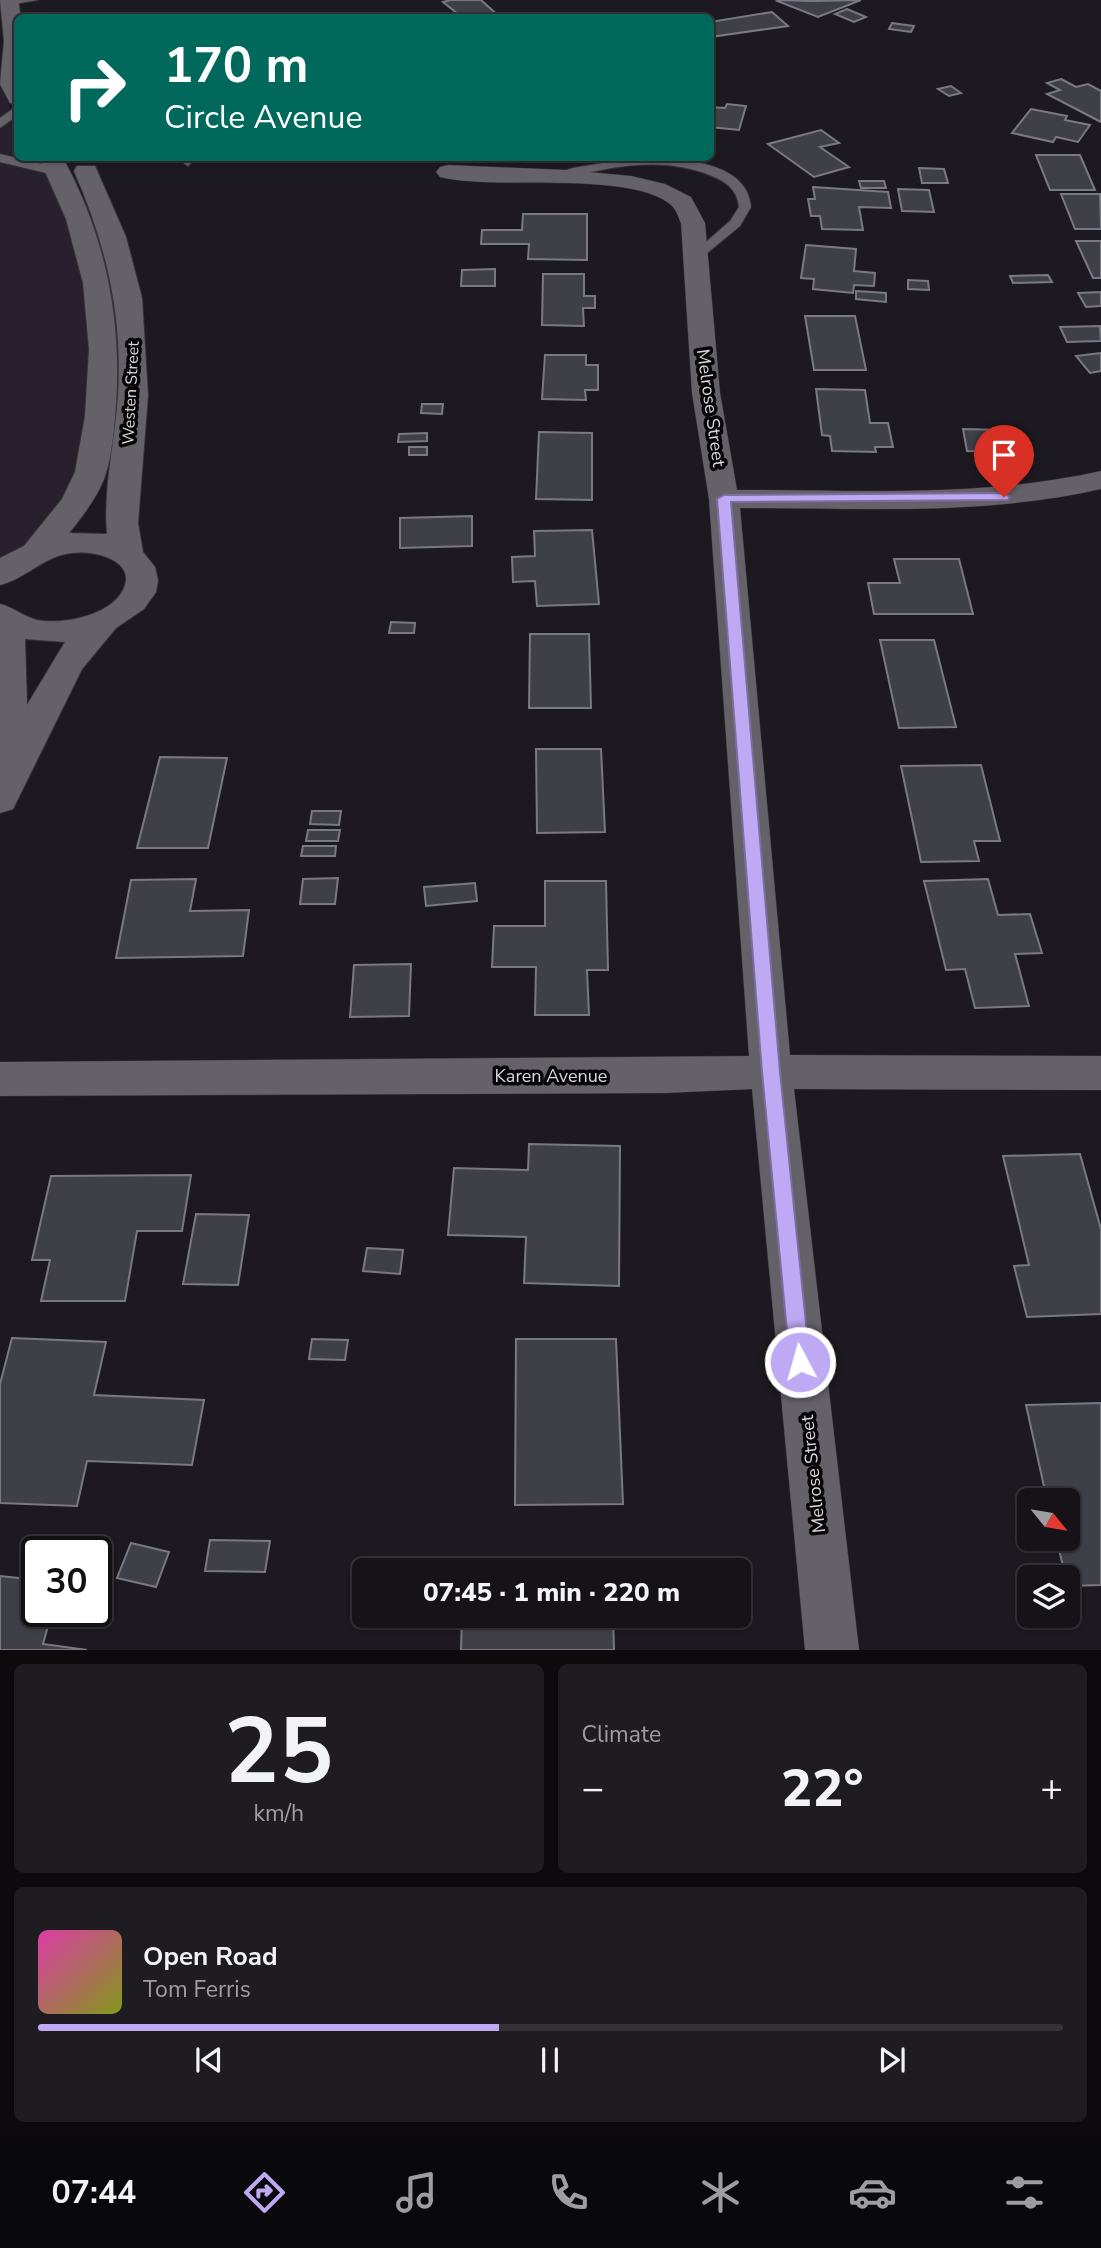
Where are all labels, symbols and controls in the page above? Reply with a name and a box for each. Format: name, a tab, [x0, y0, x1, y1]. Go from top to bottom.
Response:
text: 170 m	[164, 32, 308, 99]
icon: right	[49, 42, 140, 133]
text: Circle Avenue	[164, 96, 363, 139]
street label: Westen Street	[117, 340, 145, 445]
street label: Melrose Street	[691, 348, 731, 469]
pin	[974, 425, 1034, 497]
icon: arrive	[985, 436, 1023, 474]
street label: Karen Avenue	[495, 1064, 607, 1088]
position arrow	[763, 1325, 837, 1399]
street label: Melrose Street	[795, 1413, 831, 1534]
north arrow	[1017, 1488, 1080, 1550]
map controls	[1017, 1488, 1080, 1628]
speed limit sign: 30	[21, 1536, 112, 1627]
button: layers	[1017, 1565, 1080, 1628]
text: 07:45 · 1 min · 220 m	[423, 1575, 680, 1610]
text: 25	[224, 1690, 333, 1814]
text: Climate	[582, 1719, 661, 1750]
text: 22°	[781, 1753, 863, 1824]
text: −	[582, 1763, 604, 1814]
text: +	[1040, 1763, 1063, 1814]
text: km/h	[253, 1798, 304, 1829]
text: Open Road	[143, 1939, 278, 1974]
text: Tom Ferris	[143, 1974, 251, 2005]
icon: previous	[190, 2041, 228, 2079]
icon: pause	[531, 2041, 569, 2079]
icon: next	[873, 2041, 911, 2079]
icon: directions	[240, 2168, 289, 2217]
icon: music	[392, 2168, 441, 2217]
icon: phone	[544, 2168, 593, 2217]
icon: climate	[696, 2168, 745, 2217]
icon: car	[848, 2168, 897, 2217]
icon: filters	[1000, 2168, 1049, 2217]
text: 07:44	[52, 2171, 136, 2214]

